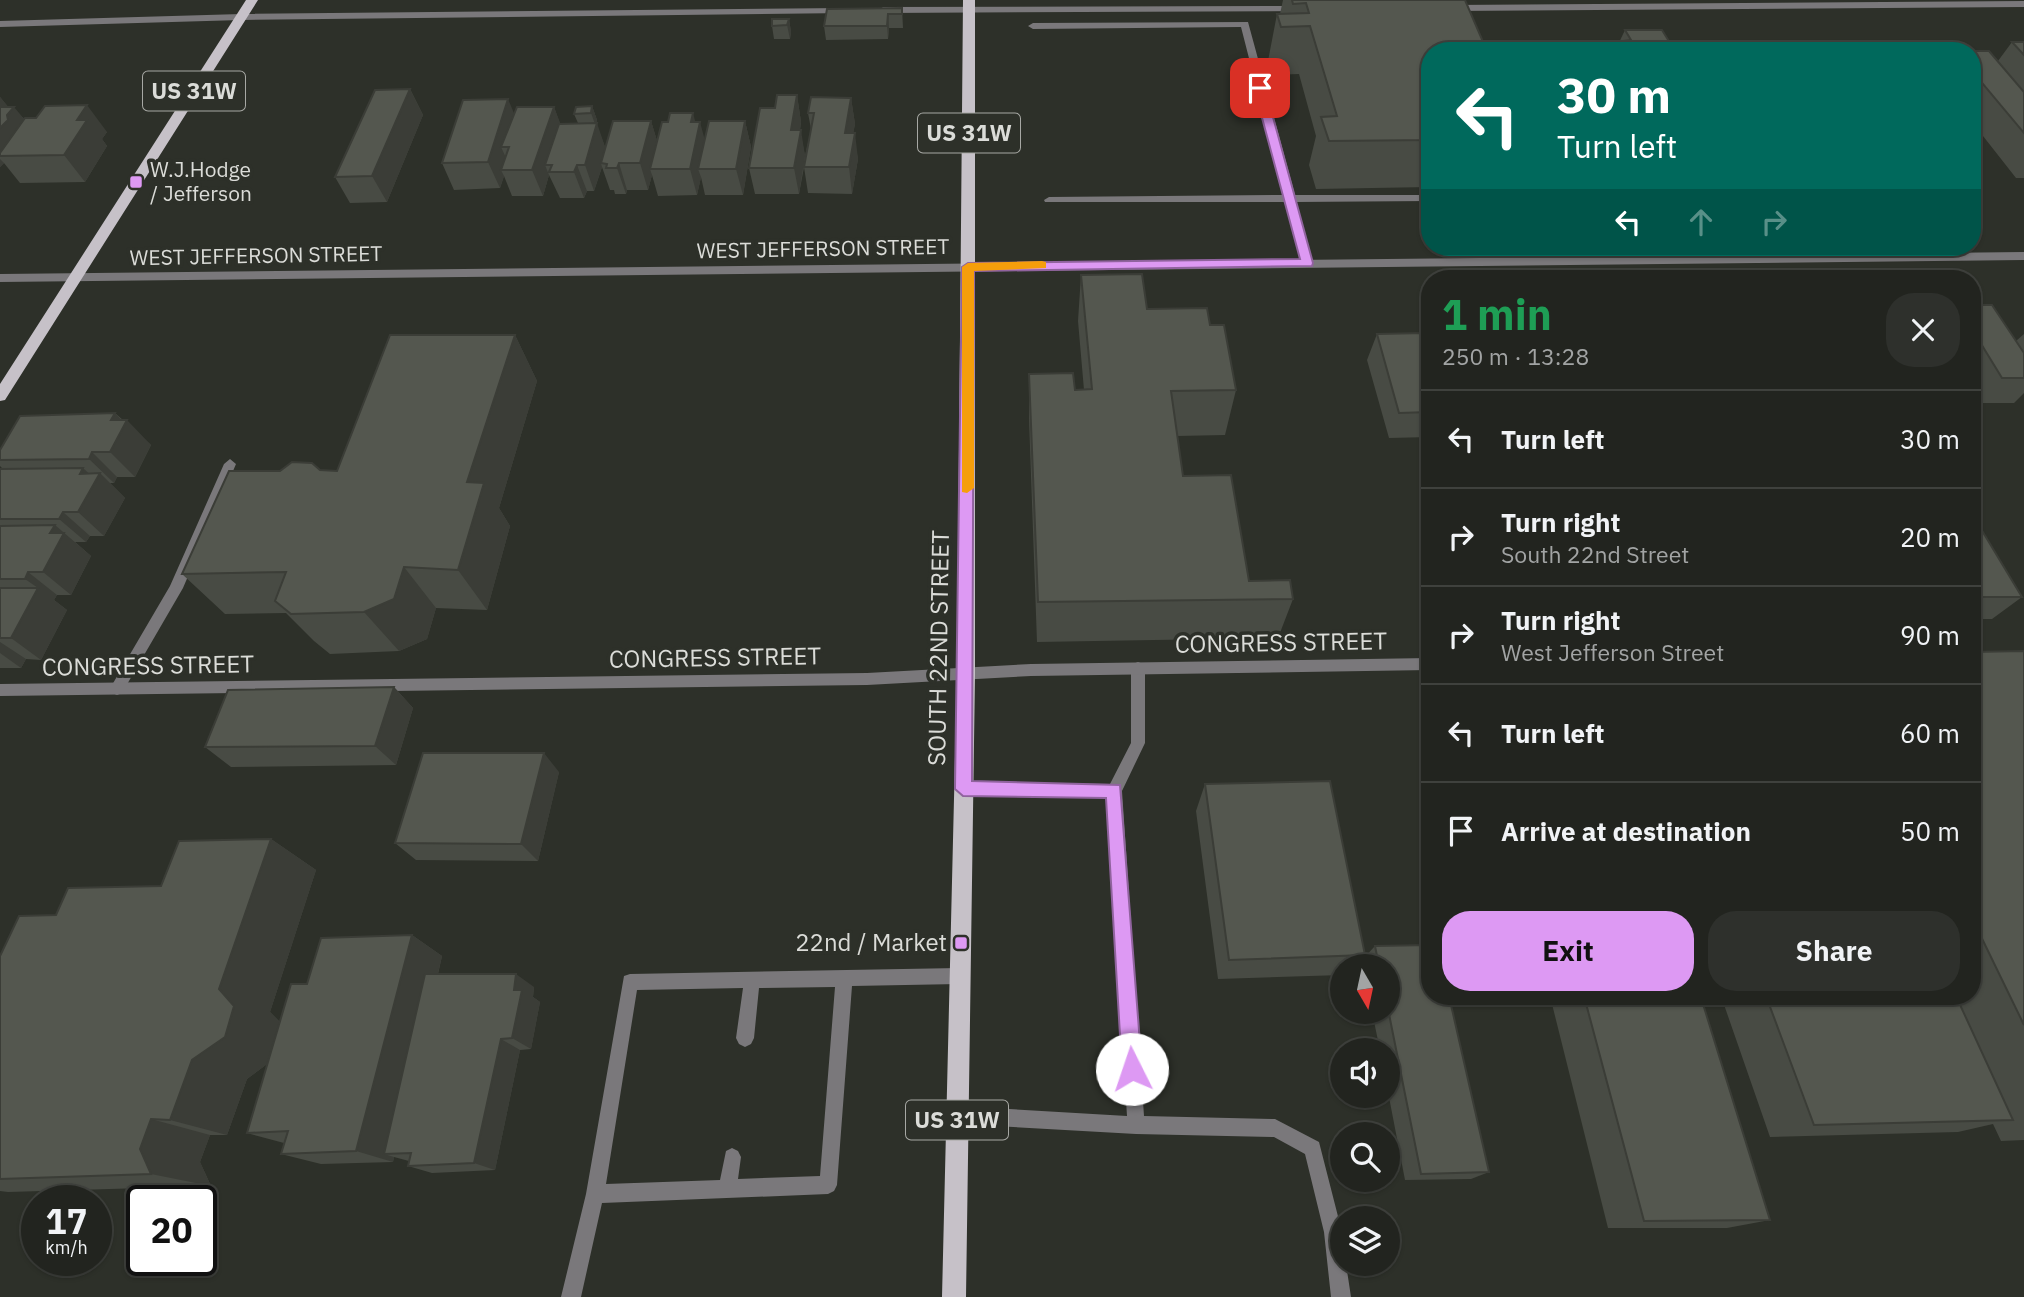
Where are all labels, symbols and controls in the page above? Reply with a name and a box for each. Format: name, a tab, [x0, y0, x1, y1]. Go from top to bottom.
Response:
pin	[1230, 58, 1290, 118]
text: 30 m	[1557, 63, 1671, 126]
icon: arrive	[1241, 69, 1279, 107]
icon: left	[1442, 70, 1533, 161]
road number: US 31W	[143, 72, 245, 110]
road number: US 31W	[918, 114, 1020, 152]
text: Turn left	[1557, 125, 1677, 167]
place label: W.J.Hodge / Jefferson	[150, 155, 252, 207]
marker: W.J.Hodge / Jefferson	[128, 174, 144, 190]
icon: left	[1609, 203, 1647, 241]
icon: ahead	[1682, 203, 1720, 241]
icon: right	[1755, 203, 1793, 241]
street label: WEST JEFFERSON STREET	[696, 232, 950, 264]
street label: WEST JEFFERSON STREET	[129, 239, 383, 271]
text: 1 min	[1442, 287, 1552, 342]
button: close	[1886, 293, 1960, 367]
text: 250 m · 13:28	[1442, 341, 1589, 371]
icon: left	[1442, 420, 1480, 458]
text: Turn left	[1501, 422, 1604, 456]
text: 30 m	[1900, 422, 1960, 456]
text: Turn right	[1501, 505, 1620, 539]
icon: right	[1442, 518, 1480, 556]
text: 20 m	[1900, 520, 1960, 554]
street label: SOUTH 22ND STREET	[920, 530, 956, 766]
text: South 22nd Street	[1501, 539, 1689, 569]
text: Turn right	[1501, 603, 1620, 637]
icon: right	[1442, 616, 1480, 654]
text: 90 m	[1900, 618, 1960, 652]
street label: CONGRESS STREET	[1175, 624, 1388, 660]
text: West Jefferson Street	[1501, 637, 1724, 667]
street label: CONGRESS STREET	[609, 639, 822, 675]
street label: CONGRESS STREET	[42, 647, 255, 683]
icon: left	[1442, 714, 1480, 752]
text: Turn left	[1501, 716, 1604, 750]
text: 60 m	[1900, 716, 1960, 750]
icon: arrive	[1442, 812, 1480, 850]
text: Arrive at destination	[1501, 814, 1751, 848]
text: 50 m	[1900, 814, 1960, 848]
button: Exit	[1442, 911, 1694, 991]
button: Share	[1708, 911, 1960, 991]
place label: 22nd / Market	[795, 926, 947, 958]
marker: 22nd / Market	[953, 935, 969, 951]
north arrow	[1330, 954, 1400, 1024]
map controls	[1330, 954, 1400, 1276]
position arrow	[1095, 1032, 1169, 1106]
button: sound	[1330, 1038, 1400, 1108]
road number: US 31W	[906, 1100, 1008, 1140]
button: search	[1330, 1122, 1400, 1192]
speed limit sign: 20	[126, 1185, 217, 1276]
text: 17	[45, 1198, 88, 1244]
button: layers	[1330, 1206, 1400, 1276]
text: km/h	[45, 1236, 88, 1259]

